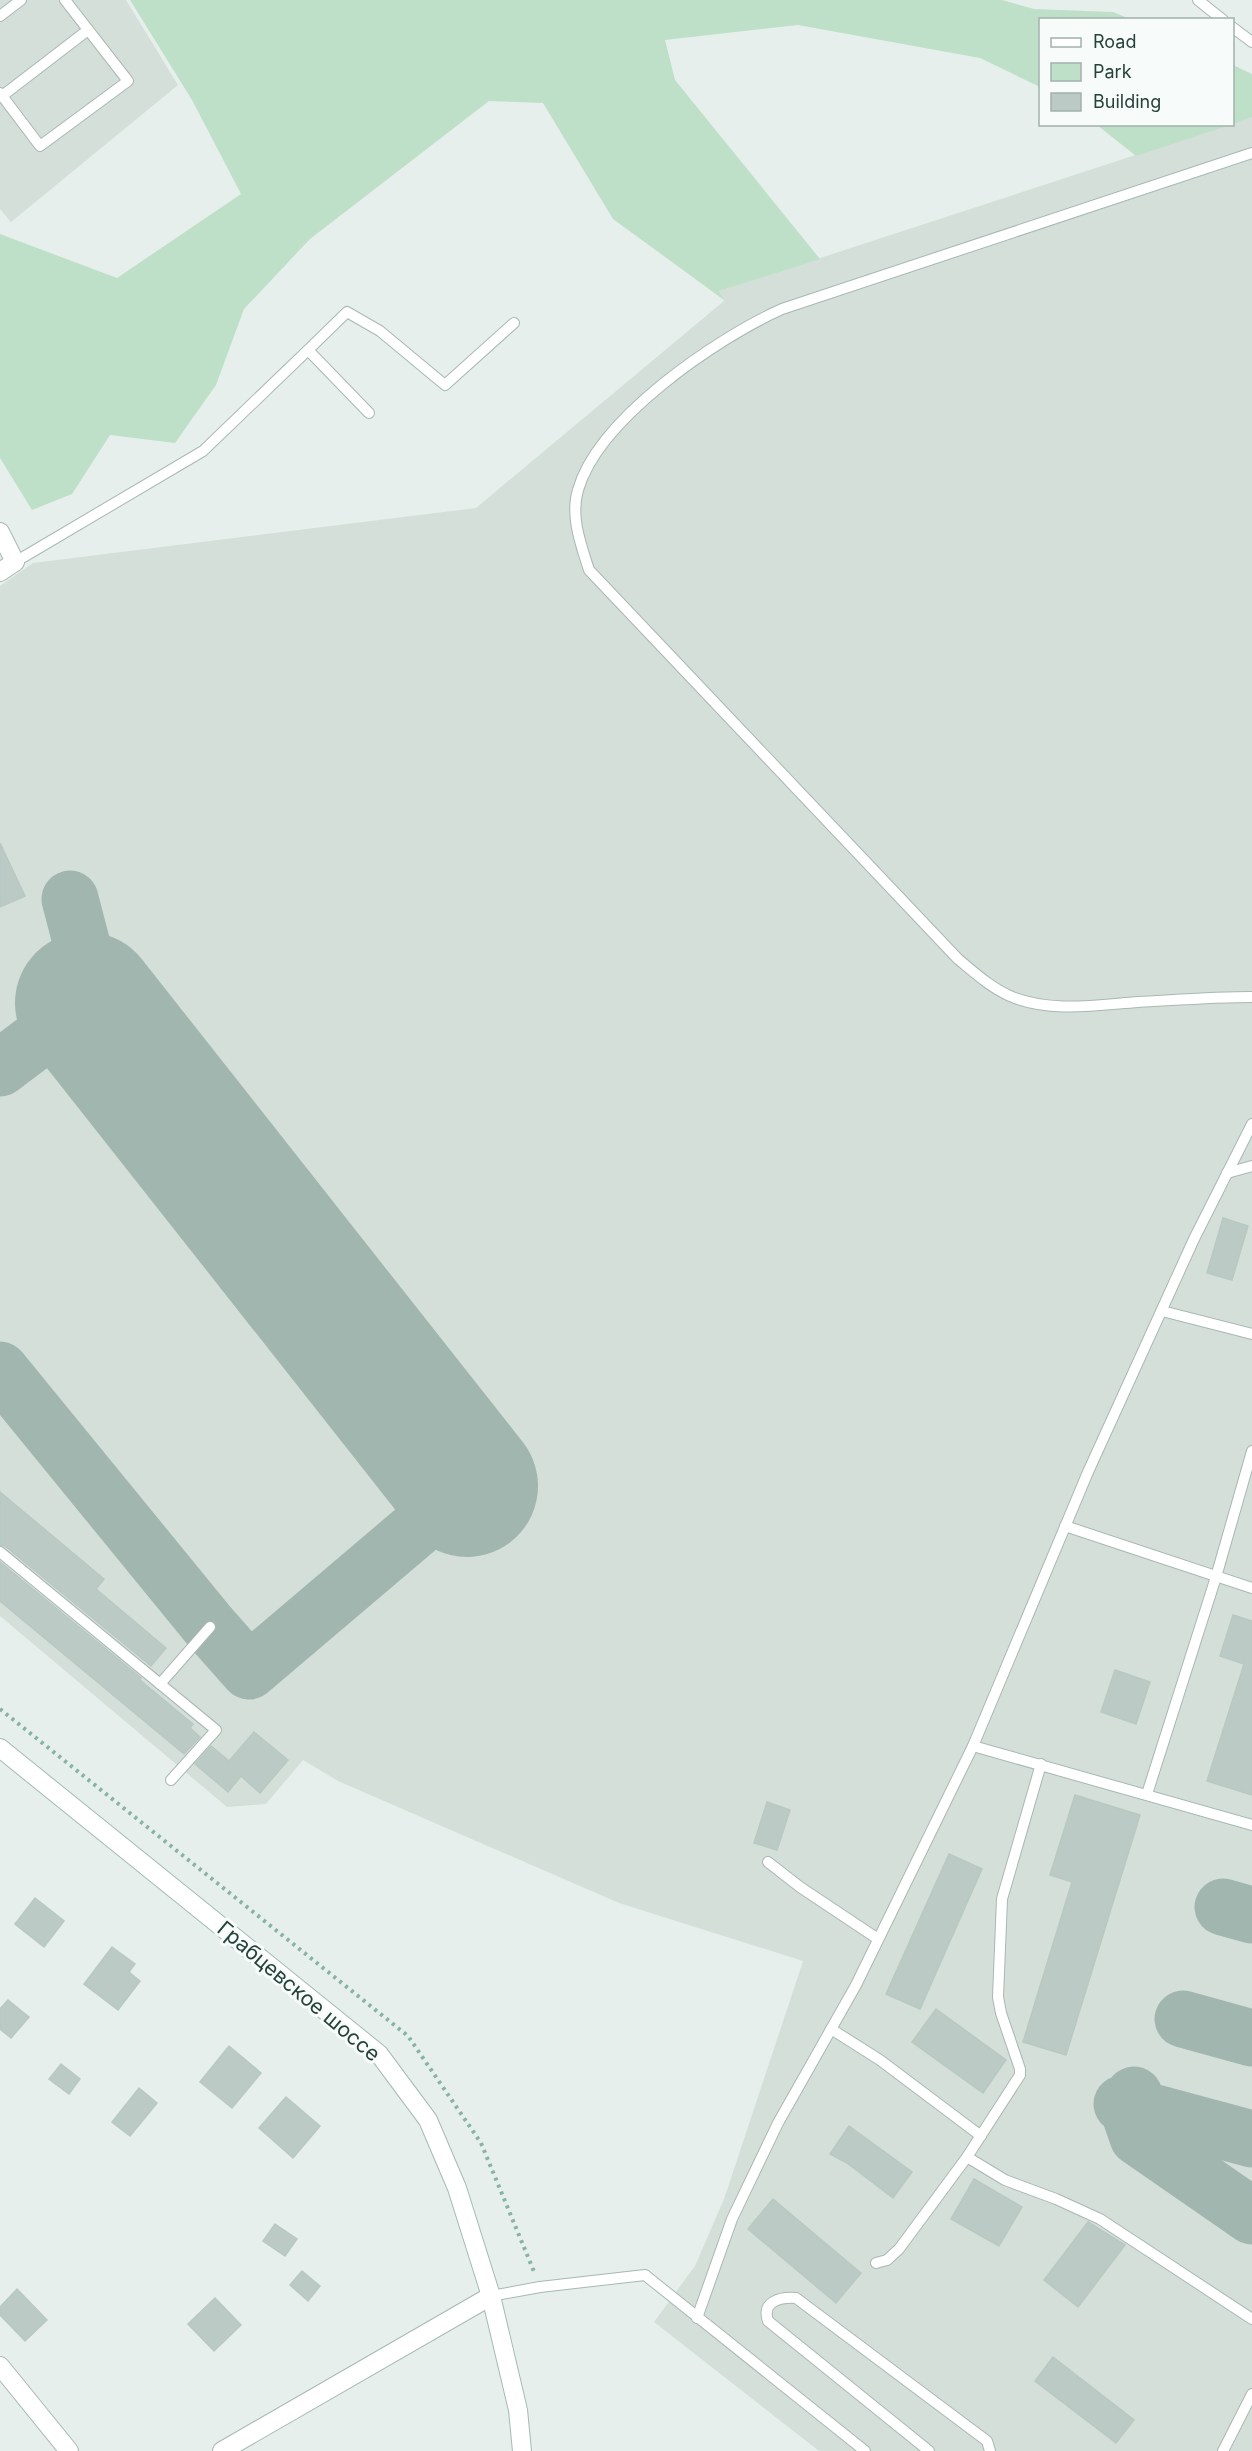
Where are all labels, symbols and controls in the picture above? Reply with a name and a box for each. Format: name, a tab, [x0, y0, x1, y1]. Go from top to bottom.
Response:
legend	[1039, 18, 1234, 126]
text: Road	[1093, 31, 1136, 52]
text: Park	[1093, 61, 1132, 82]
text: Building	[1093, 91, 1161, 112]
street label: Грабцевское шоссе	[213, 1916, 385, 2066]

